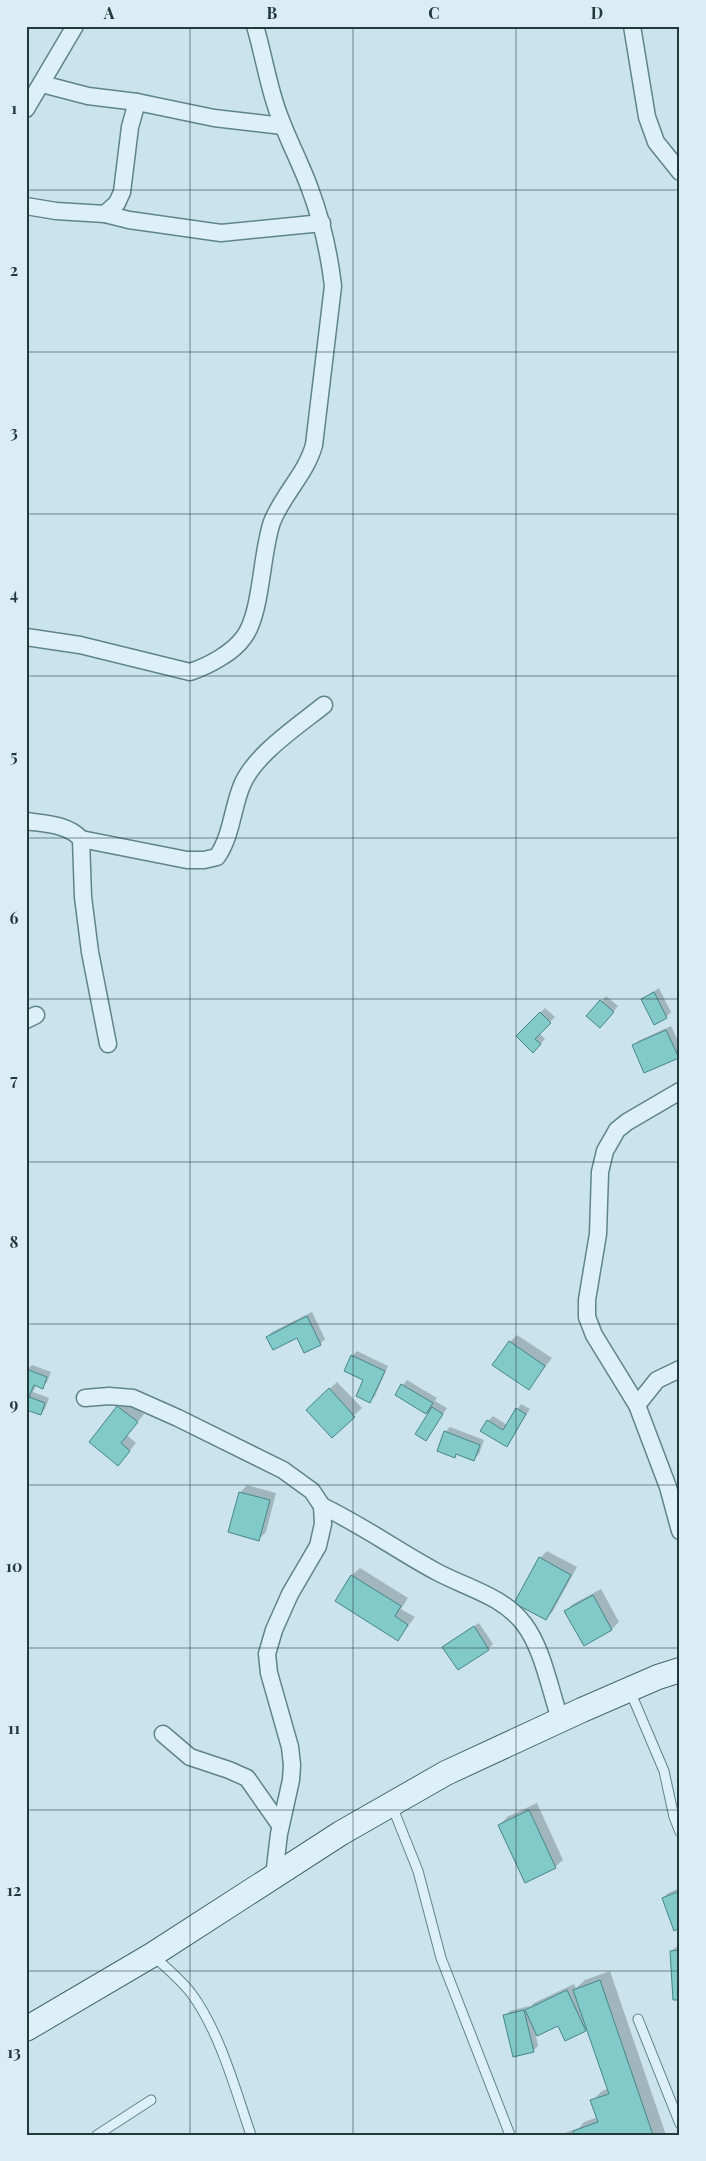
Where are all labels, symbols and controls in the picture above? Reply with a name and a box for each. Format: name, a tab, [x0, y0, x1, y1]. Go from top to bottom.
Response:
text: A	[103, 2, 115, 23]
text: B	[267, 2, 278, 23]
text: C	[428, 2, 440, 23]
text: D	[591, 2, 603, 23]
text: 1	[11, 97, 17, 118]
text: 2	[10, 259, 18, 280]
text: 3	[10, 421, 18, 442]
text: 4	[10, 583, 18, 604]
text: 5	[10, 745, 18, 766]
text: 6	[10, 907, 19, 928]
text: 7	[10, 1069, 18, 1090]
text: 8	[10, 1231, 19, 1252]
text: 9	[10, 1393, 19, 1414]
text: 10	[6, 1555, 22, 1576]
text: 11	[8, 1717, 20, 1738]
text: 12	[7, 1879, 21, 1900]
text: 13	[7, 2041, 21, 2062]

